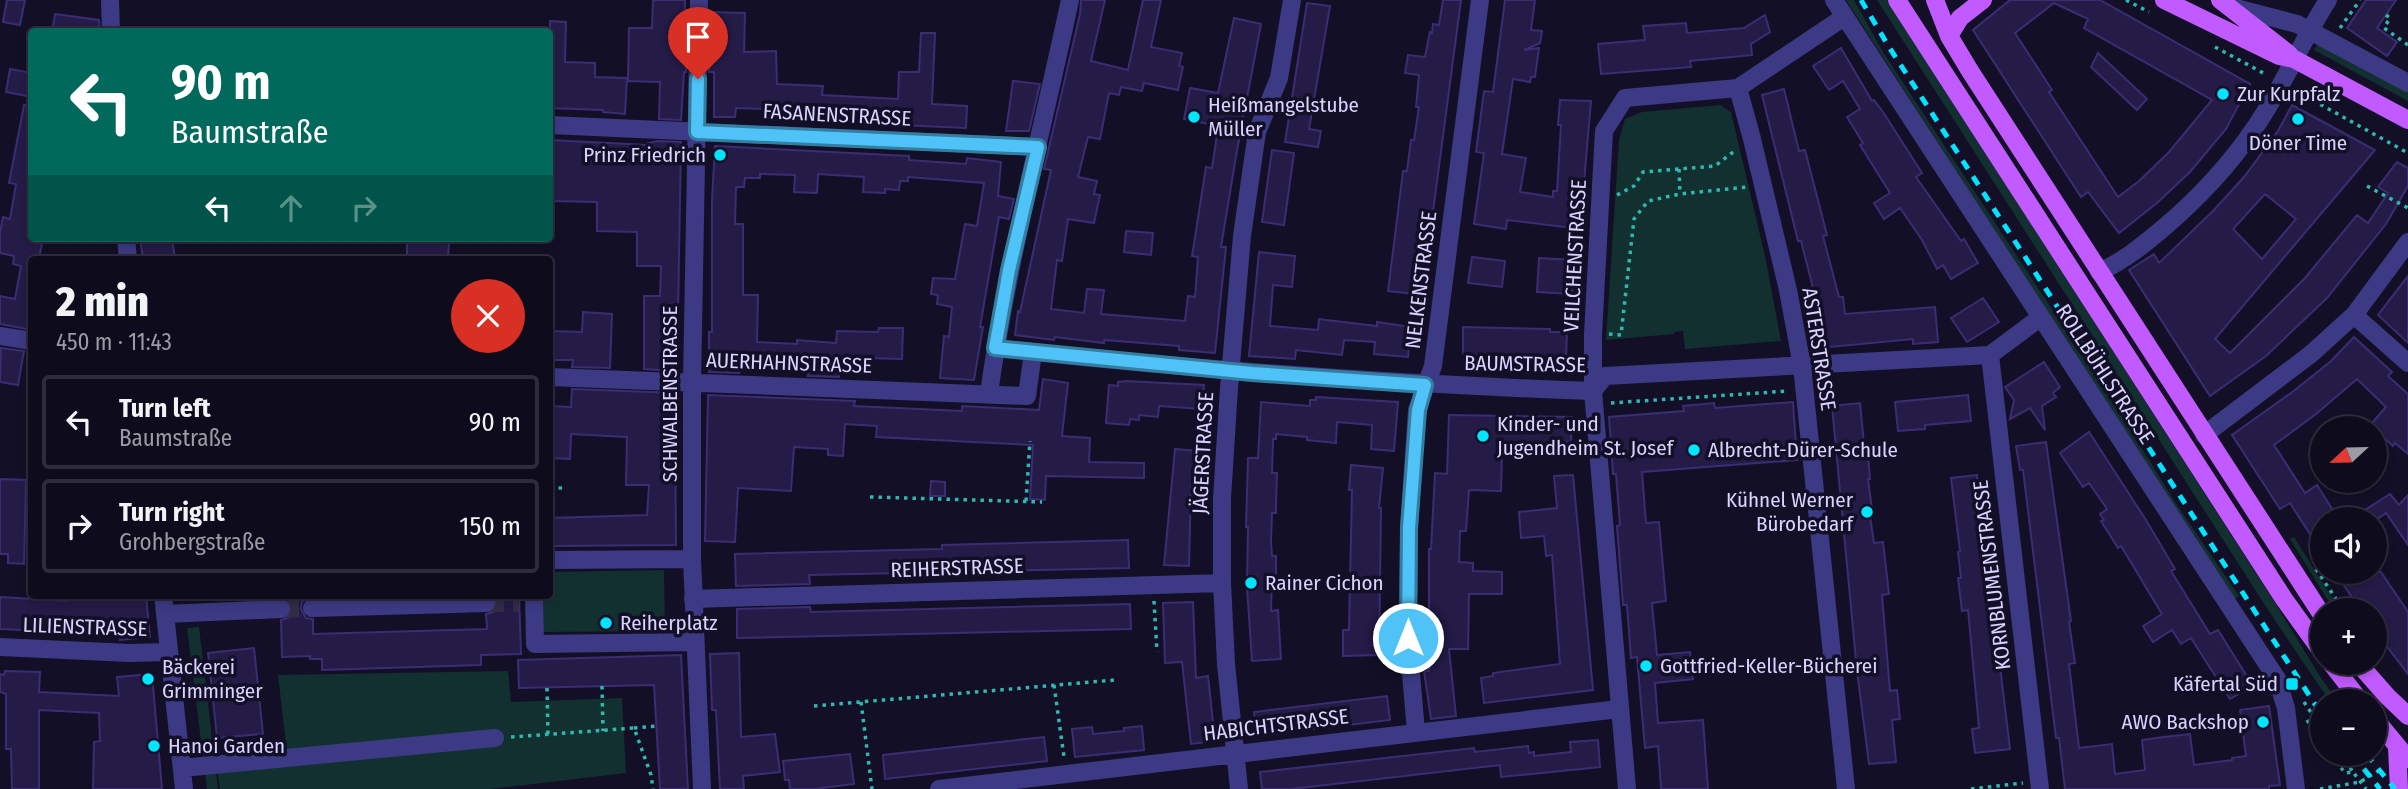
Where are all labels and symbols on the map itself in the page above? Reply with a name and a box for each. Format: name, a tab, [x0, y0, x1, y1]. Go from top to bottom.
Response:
pin	[668, 7, 728, 79]
place label: Zur Kurpfalz	[2237, 81, 2340, 107]
marker: Zur Kurpfalz	[2215, 86, 2231, 102]
place label: Heißmangelstube Müller	[1208, 92, 1359, 142]
street label: FASANENSTRASSE	[762, 98, 912, 132]
marker: Heißmangelstube Müller	[1186, 109, 1202, 125]
marker: Döner Time	[2290, 111, 2306, 127]
place label: Döner Time	[2249, 130, 2347, 156]
place label: Prinz Friedrich	[583, 142, 706, 168]
marker: Prinz Friedrich	[712, 147, 728, 163]
street label: VEILCHENSTRASSE	[1558, 179, 1592, 333]
street label: NELKENSTRASSE	[1400, 210, 1442, 350]
street label: ASTERSTRASSE	[1796, 285, 1842, 413]
street label: ROLLBÜHLSTRASSE	[2050, 299, 2160, 449]
street label: SCHWALBENSTRASSE	[657, 306, 683, 482]
street label: AUERHAHNSTRASSE	[705, 347, 873, 379]
street label: BAUMSTRASSE	[1464, 350, 1586, 378]
street label: JÄGERSTRASSE	[1187, 391, 1219, 515]
place label: Kinder- und Jugendheim St. Josef	[1497, 411, 1675, 461]
north arrow	[2310, 416, 2387, 494]
marker: Kinder- und Jugendheim St. Josef	[1475, 428, 1491, 444]
place label: Albrecht-Dürer-Schule	[1708, 437, 1898, 463]
marker: Albrecht-Dürer-Schule	[1686, 442, 1702, 458]
street label: KORNBLUMENSTRASSE	[1967, 478, 2017, 671]
place label: Kühnel Werner Bürobedarf	[1726, 487, 1855, 537]
marker: Kühnel Werner Bürobedarf	[1859, 504, 1875, 520]
street label: REIHERSTRASSE	[890, 553, 1024, 583]
place label: Rainer Cichon	[1265, 570, 1384, 596]
marker: Rainer Cichon	[1243, 575, 1259, 591]
position arrow	[1371, 601, 1445, 675]
place label: Reiherplatz	[620, 610, 718, 636]
street label: LILIENSTRASSE	[22, 612, 148, 642]
marker: Reiherplatz	[598, 615, 614, 631]
place label: Gottfried-Keller-Bücherei	[1660, 653, 1877, 679]
place label: Bäckerei Grimminger	[162, 654, 263, 704]
marker: Gottfried-Keller-Bücherei	[1638, 658, 1654, 674]
marker: Bäckerei Grimminger	[140, 671, 156, 687]
place label: Käfertal Süd	[2173, 671, 2278, 697]
marker: Käfertal Süd	[2284, 676, 2300, 692]
street label: HABICHTSTRASSE	[1202, 703, 1350, 747]
place label: AWO Backshop	[2121, 709, 2249, 735]
marker: AWO Backshop	[2255, 714, 2271, 730]
place label: Hanoi Garden	[168, 733, 285, 759]
marker: Hanoi Garden	[146, 738, 162, 754]

